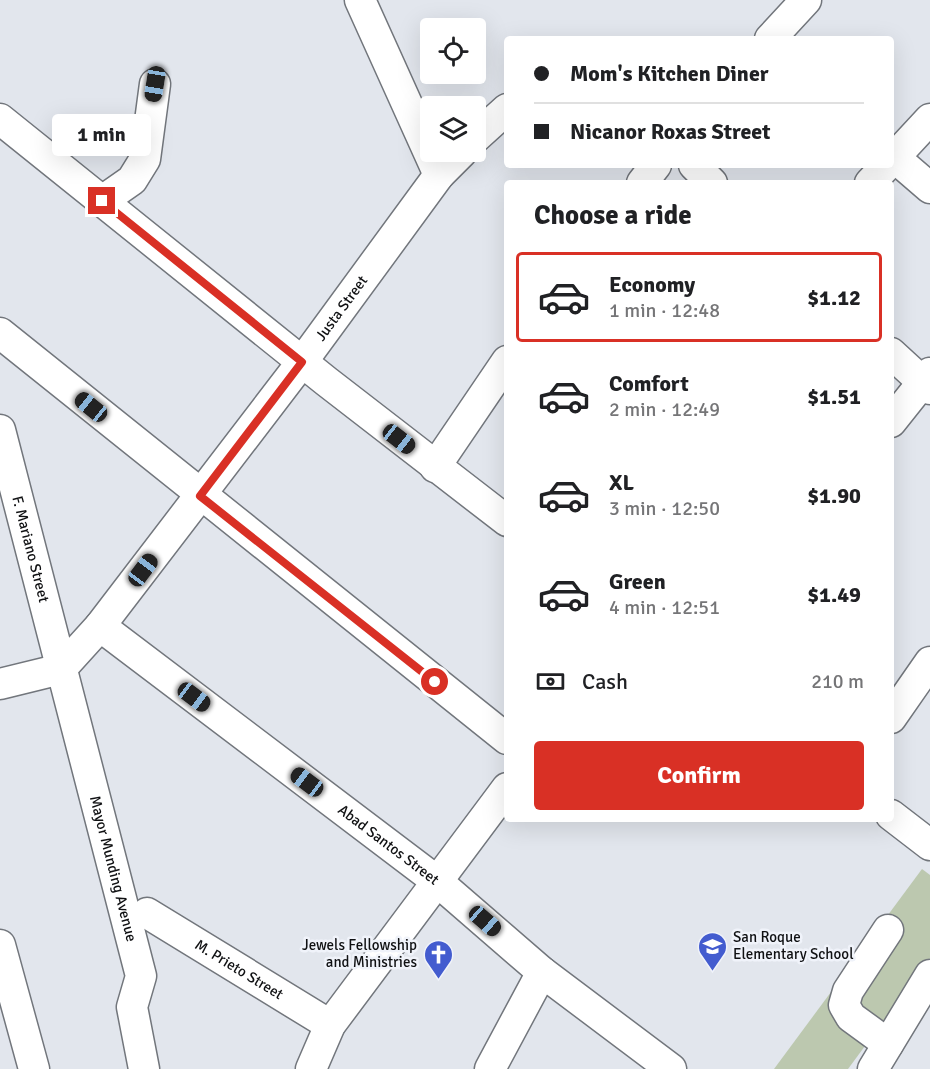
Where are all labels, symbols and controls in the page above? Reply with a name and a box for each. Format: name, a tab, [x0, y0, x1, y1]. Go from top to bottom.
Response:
map controls	[420, 18, 486, 162]
button: locate	[420, 18, 486, 84]
text: Mom's Kitchen Diner	[570, 60, 769, 87]
car	[143, 65, 167, 103]
button: layers	[420, 96, 486, 162]
callout: 1 min	[52, 114, 152, 156]
text: Nicanor Roxas Street	[570, 118, 771, 145]
text: 1 min	[77, 122, 126, 147]
route end	[88, 187, 115, 214]
text: Choose a ride	[534, 199, 692, 232]
icon: car	[537, 270, 591, 324]
text: Economy	[609, 271, 695, 298]
street label: Justa Street	[311, 272, 371, 344]
text: $1.12	[807, 284, 861, 311]
text: 1 min · 12:48	[609, 298, 720, 323]
icon: car	[537, 369, 591, 423]
text: Comfort	[609, 370, 689, 397]
text: $1.51	[807, 383, 861, 410]
car	[71, 389, 111, 425]
text: 2 min · 12:49	[609, 397, 720, 422]
car	[379, 421, 419, 457]
icon: car	[537, 468, 591, 522]
text: XL	[609, 469, 634, 496]
text: $1.90	[807, 482, 861, 509]
street label: F. Mariano Street	[8, 494, 53, 604]
text: 3 min · 12:50	[609, 496, 720, 521]
car	[125, 550, 161, 590]
icon: car	[537, 567, 591, 621]
text: Green	[609, 568, 666, 595]
text: $1.49	[807, 581, 861, 608]
text: 4 min · 12:51	[609, 595, 720, 620]
icon: cash	[534, 665, 567, 698]
route start	[421, 668, 448, 695]
text: Cash	[582, 668, 628, 695]
text: 210 m	[811, 669, 864, 694]
car	[174, 679, 214, 715]
button: Confirm	[534, 741, 864, 810]
car	[287, 764, 327, 800]
street label: Mayor Munding Avenue	[86, 794, 141, 943]
street label: Abad Santos Street	[335, 801, 443, 889]
car	[466, 902, 504, 940]
place label: San Roque Elementary School	[733, 928, 854, 963]
school or university icon: San Roque Elementary School	[696, 930, 728, 972]
street label: M. Prieto Street	[192, 935, 287, 1003]
place label: Jewels Fellowship and Ministries	[302, 936, 417, 971]
church icon: Jewels Fellowship and Ministries	[422, 938, 454, 980]

